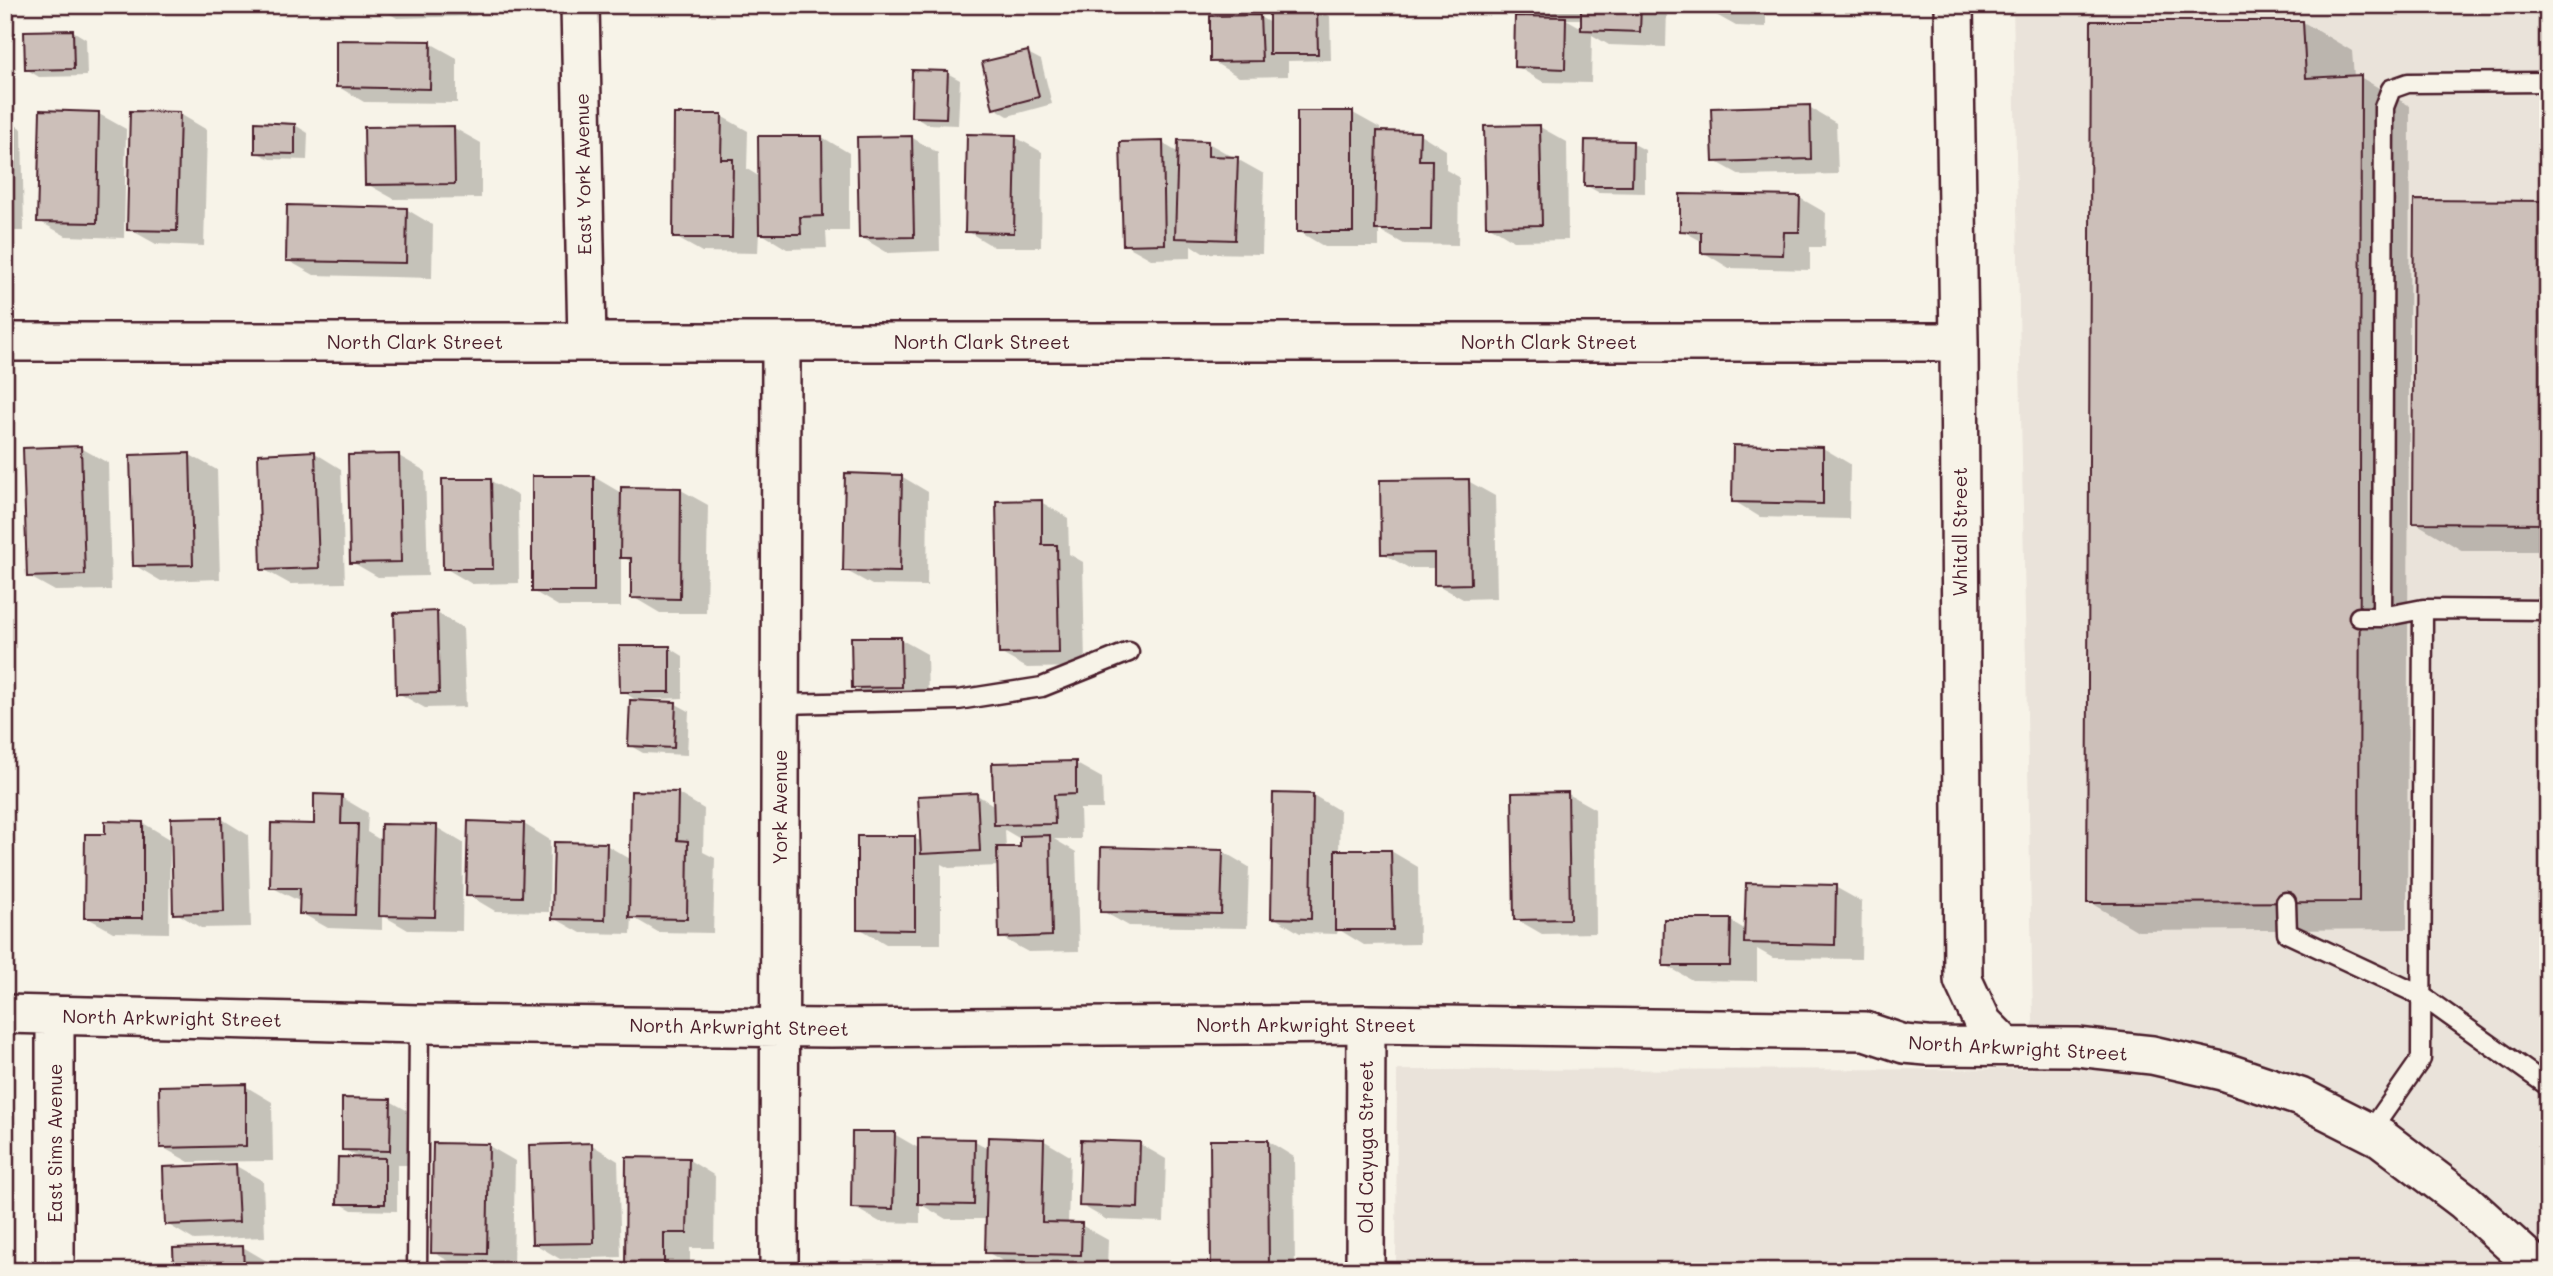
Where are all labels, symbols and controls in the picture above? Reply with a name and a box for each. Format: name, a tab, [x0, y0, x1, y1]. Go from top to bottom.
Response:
street label: East York Avenue	[569, 93, 596, 255]
street label: North Clark Street	[327, 329, 503, 354]
street label: North Clark Street	[894, 329, 1070, 354]
street label: North Clark Street	[1461, 329, 1637, 354]
street label: Whitall Street	[1947, 467, 1972, 597]
street label: York Avenue	[767, 749, 792, 865]
street label: North Arkwright Street	[62, 1003, 282, 1032]
street label: North Arkwright Street	[629, 1012, 849, 1041]
street label: North Arkwright Street	[1196, 1012, 1416, 1037]
street label: North Arkwright Street	[1908, 1029, 2128, 1066]
street label: Old Cayuga Street	[1353, 1060, 1378, 1234]
street label: East Sims Avenue	[42, 1063, 67, 1223]

